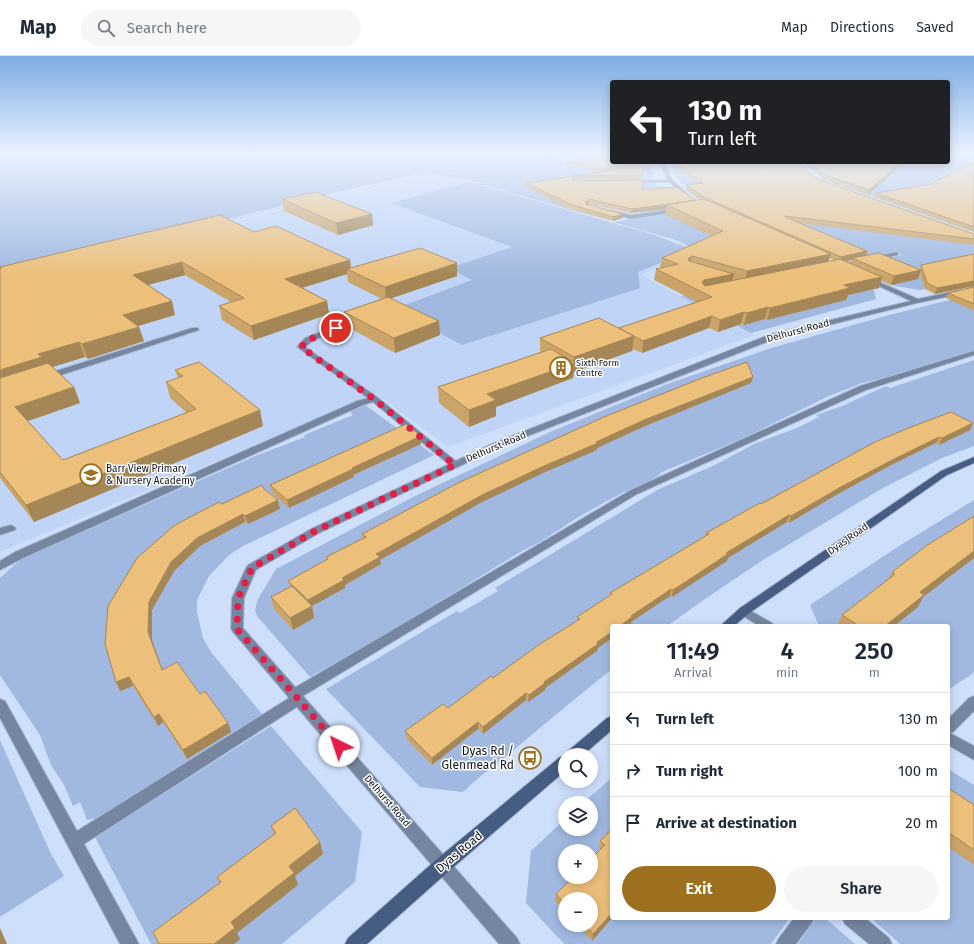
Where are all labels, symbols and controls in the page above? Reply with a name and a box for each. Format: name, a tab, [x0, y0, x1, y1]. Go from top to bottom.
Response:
search box	[81, 10, 361, 46]
text: Map	[20, 16, 57, 39]
icon: search	[95, 17, 117, 39]
text: Search here	[127, 19, 207, 37]
text: Map	[781, 19, 808, 36]
text: Directions	[830, 19, 894, 36]
text: Saved	[916, 19, 954, 36]
text: 130 m	[688, 94, 762, 127]
icon: left	[622, 96, 674, 148]
text: Turn left	[688, 128, 757, 150]
pin	[319, 311, 353, 345]
icon: arrive	[325, 317, 347, 339]
street label: Delhurst Road	[765, 317, 831, 345]
building icon: Sixth Form Centre	[548, 355, 574, 381]
place label: Sixth Form Centre	[576, 358, 619, 378]
street label: Delhurst Road	[464, 429, 528, 465]
school or university icon: Barr View Primary & Nursery Academy	[78, 462, 104, 488]
place label: Barr View Primary & Nursery Academy	[106, 463, 195, 487]
street label: Dyas Road	[825, 521, 871, 557]
text: 11:49	[666, 637, 720, 665]
text: 4	[781, 637, 794, 665]
text: 250	[855, 637, 894, 665]
text: Arrival	[674, 665, 712, 680]
text: min	[776, 665, 798, 680]
text: m	[869, 665, 880, 680]
icon: left	[622, 708, 644, 730]
text: Turn left	[656, 710, 714, 728]
text: 130 m	[899, 710, 938, 728]
position arrow	[318, 725, 360, 767]
place label: Dyas Rd / Glenmead Rd	[442, 744, 514, 772]
bus stop icon: Dyas Rd / Glenmead Rd	[517, 745, 543, 771]
map controls	[558, 748, 598, 932]
button: search	[558, 748, 598, 788]
icon: right	[622, 760, 644, 782]
text: Turn right	[656, 762, 723, 780]
text: 100 m	[898, 762, 938, 780]
street label: Delhurst Road	[361, 773, 413, 829]
button: layers	[558, 796, 598, 836]
icon: arrive	[622, 812, 644, 834]
text: Arrive at destination	[656, 814, 797, 832]
text: 20 m	[905, 814, 938, 832]
street label: Dyas Road	[433, 829, 485, 875]
button: +	[558, 844, 598, 884]
button: Exit	[622, 866, 776, 912]
button: Share	[784, 866, 938, 912]
button: −	[558, 892, 598, 932]

